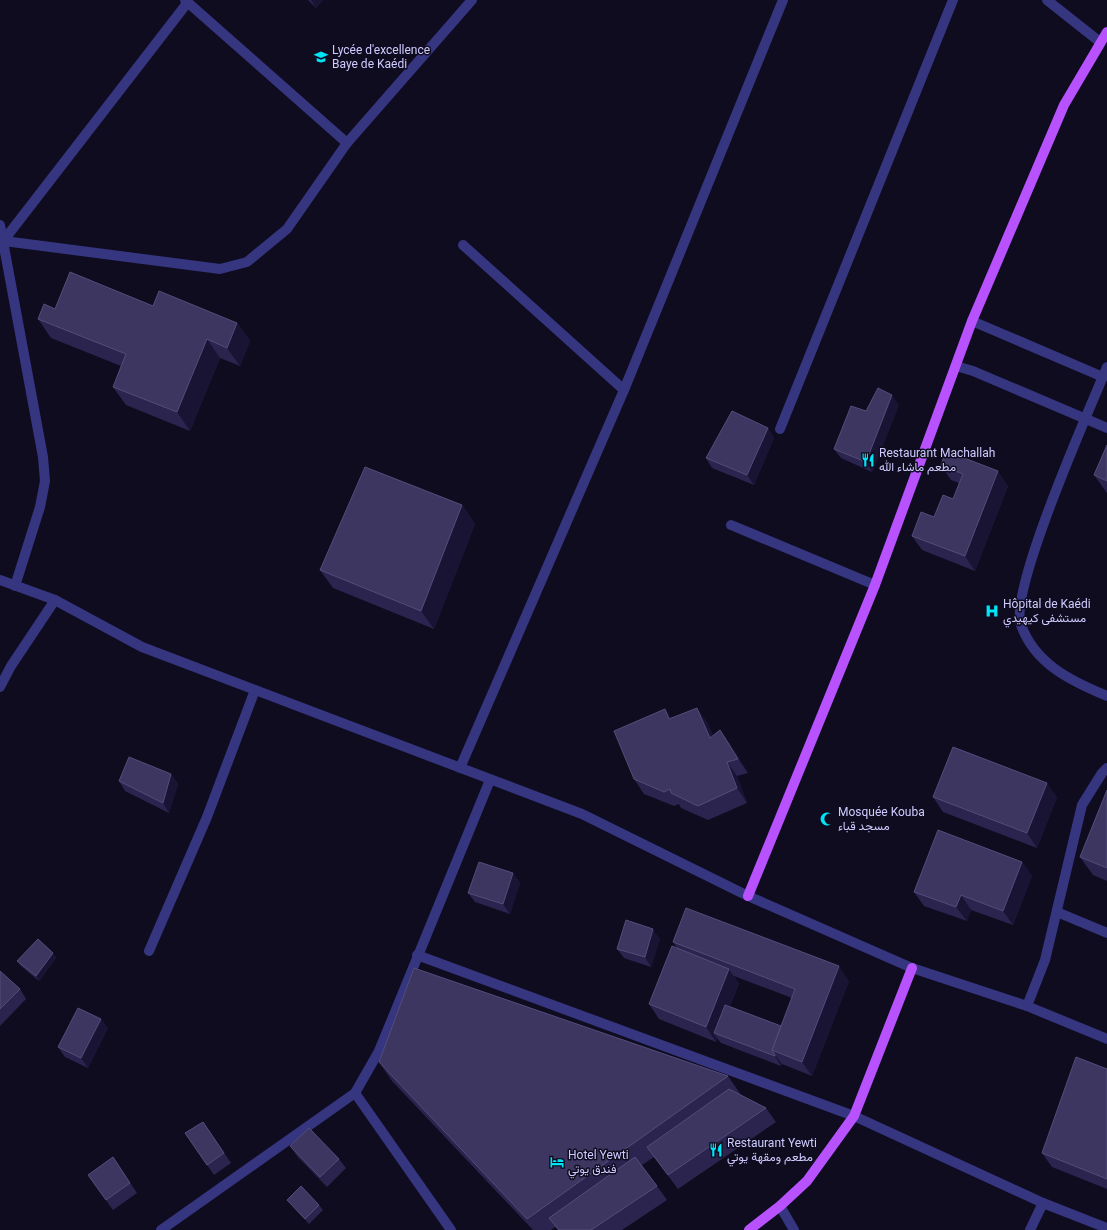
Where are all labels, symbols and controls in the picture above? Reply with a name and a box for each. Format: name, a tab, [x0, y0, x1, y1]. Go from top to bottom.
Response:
place label: Lycée d'excellence Baye de Kaédi	[332, 43, 430, 71]
school or university icon: Lycée d'excellence Baye de Kaédi	[313, 49, 329, 65]
place label: Restaurant Machallah مطعم ماشاء الله	[879, 446, 995, 475]
restaurant icon: Restaurant Machallah مطعم ماشاء الله	[860, 452, 876, 468]
place label: Hôpital de Kaédi مستشفى كيهيدي	[1003, 597, 1091, 628]
hospital icon: Hôpital de Kaédi مستشفى كيهيدي	[984, 603, 1000, 619]
place label: Mosquée Kouba مسجد قباء	[838, 805, 925, 833]
mosque icon: Mosquée Kouba مسجد قباء	[819, 811, 835, 827]
place label: Restaurant Yewti مطعم ومقهة يوتي	[727, 1136, 817, 1167]
restaurant icon: Restaurant Yewti مطعم ومقهة يوتي	[708, 1142, 724, 1158]
place label: Hotel Yewti فندق يوتي	[568, 1148, 629, 1179]
hotel icon: Hotel Yewti فندق يوتي	[549, 1154, 565, 1170]

